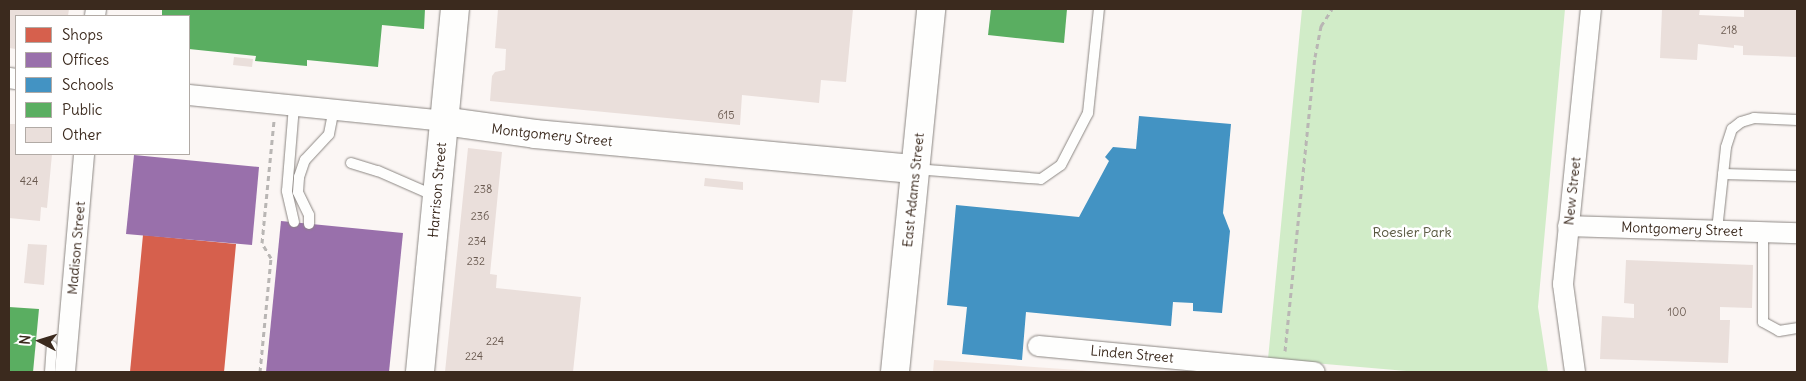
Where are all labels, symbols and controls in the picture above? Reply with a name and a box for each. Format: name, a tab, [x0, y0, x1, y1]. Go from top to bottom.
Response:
legend	[15, 15, 190, 155]
house number: 218	[1721, 23, 1737, 37]
text: Shops	[62, 25, 103, 44]
text: Offices	[62, 50, 109, 69]
text: Schools	[62, 75, 114, 94]
text: Public	[62, 100, 102, 119]
house number: 615	[717, 108, 735, 122]
street label: Montgomery Street	[491, 120, 613, 150]
text: Other	[62, 125, 102, 144]
street label: East Adams Street	[899, 132, 927, 248]
street label: Harrison Street	[424, 142, 450, 238]
street label: New Street	[1560, 156, 1584, 226]
house number: 424	[20, 174, 38, 188]
house number: 238	[474, 182, 492, 196]
street label: Madison Street	[64, 201, 88, 295]
house number: 236	[471, 209, 489, 223]
street label: Montgomery Street	[1621, 218, 1743, 240]
park label: Roesler Park	[1372, 224, 1452, 240]
house number: 234	[468, 234, 486, 248]
house number: 232	[467, 254, 485, 268]
house number: 100	[1668, 305, 1686, 319]
north arrow	[15, 316, 65, 366]
text: N	[16, 334, 34, 345]
house number: 224	[486, 334, 504, 348]
street label: Linden Street	[1090, 342, 1174, 366]
house number: 224	[465, 349, 483, 363]

